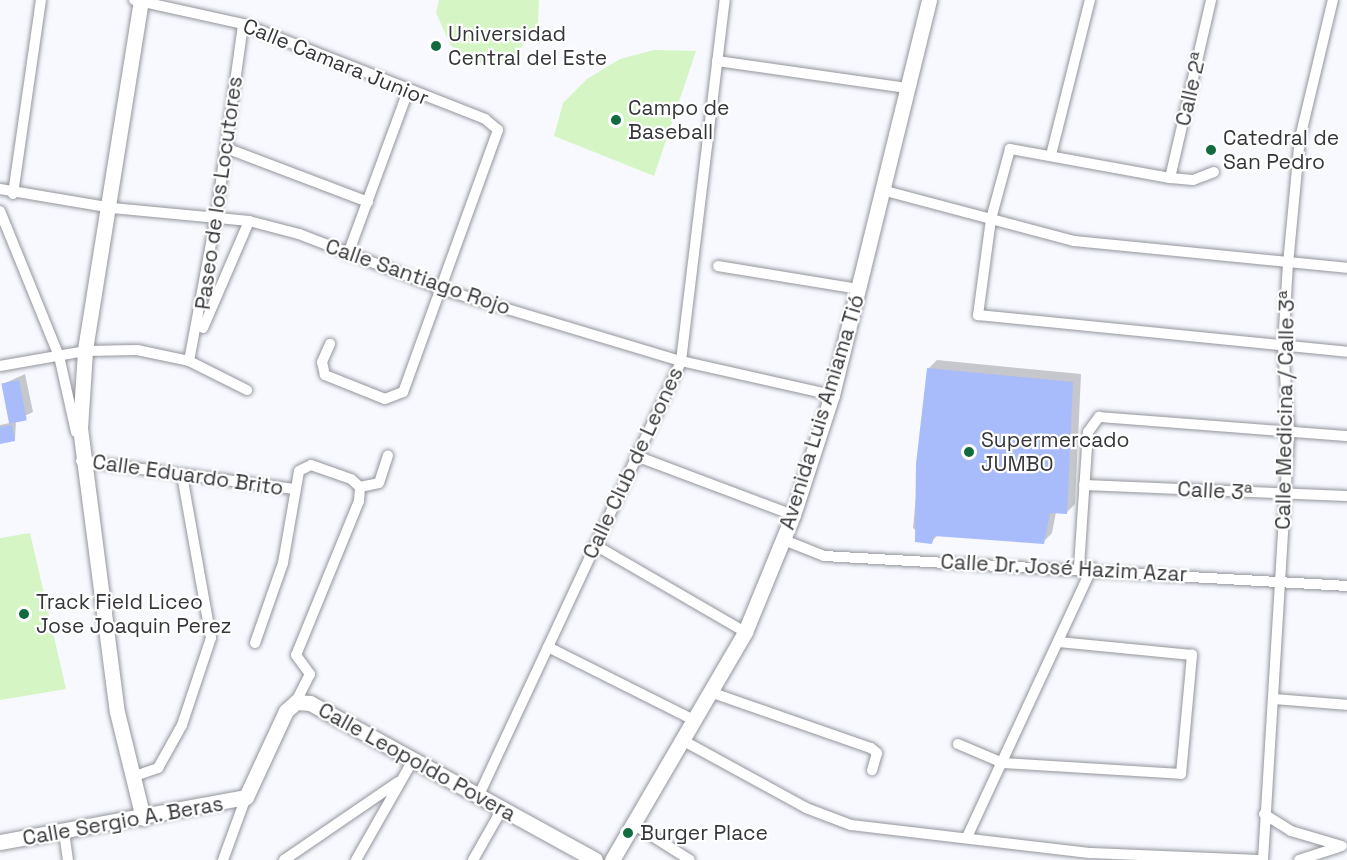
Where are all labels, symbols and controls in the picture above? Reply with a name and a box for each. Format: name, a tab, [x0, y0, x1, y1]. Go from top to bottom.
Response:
street label: Calle Camara Junior	[239, 13, 433, 111]
place label: Universidad Central del Este	[448, 21, 607, 71]
marker: Universidad Central del Este	[429, 39, 443, 53]
street label: Calle 2ª	[1170, 50, 1212, 128]
street label: Paseo de los Locutores	[190, 75, 248, 311]
place label: Campo de Baseball	[628, 95, 729, 145]
marker: Campo de Baseball	[609, 113, 623, 127]
place label: Catedral de San Pedro	[1223, 125, 1339, 175]
marker: Catedral de San Pedro	[1204, 143, 1218, 157]
street label: Calle Santiago Rojo	[322, 233, 514, 321]
street label: Calle Medicina / Calle 3ª	[1270, 290, 1300, 530]
street label: Avenida Luis Amiama Tió	[774, 291, 870, 533]
street label: Calle Club de Leones	[578, 363, 688, 563]
place label: Supermercado JUMBO	[981, 427, 1129, 477]
marker: Supermercado JUMBO	[962, 445, 976, 459]
street label: Calle Eduardo Brito	[91, 449, 285, 501]
street label: Calle 3ª	[1177, 476, 1253, 506]
street label: Calle Dr. José Hazim Azar	[939, 549, 1189, 587]
place label: Track Field Liceo Jose Joaquin Perez	[36, 589, 232, 639]
marker: Track Field Liceo Jose Joaquin Perez	[17, 607, 31, 621]
street label: Calle Leopoldo Povera	[314, 697, 520, 827]
street label: Calle Sergio A. Beras	[20, 791, 226, 851]
place label: Burger Place	[640, 820, 768, 846]
marker: Burger Place	[621, 826, 635, 840]

